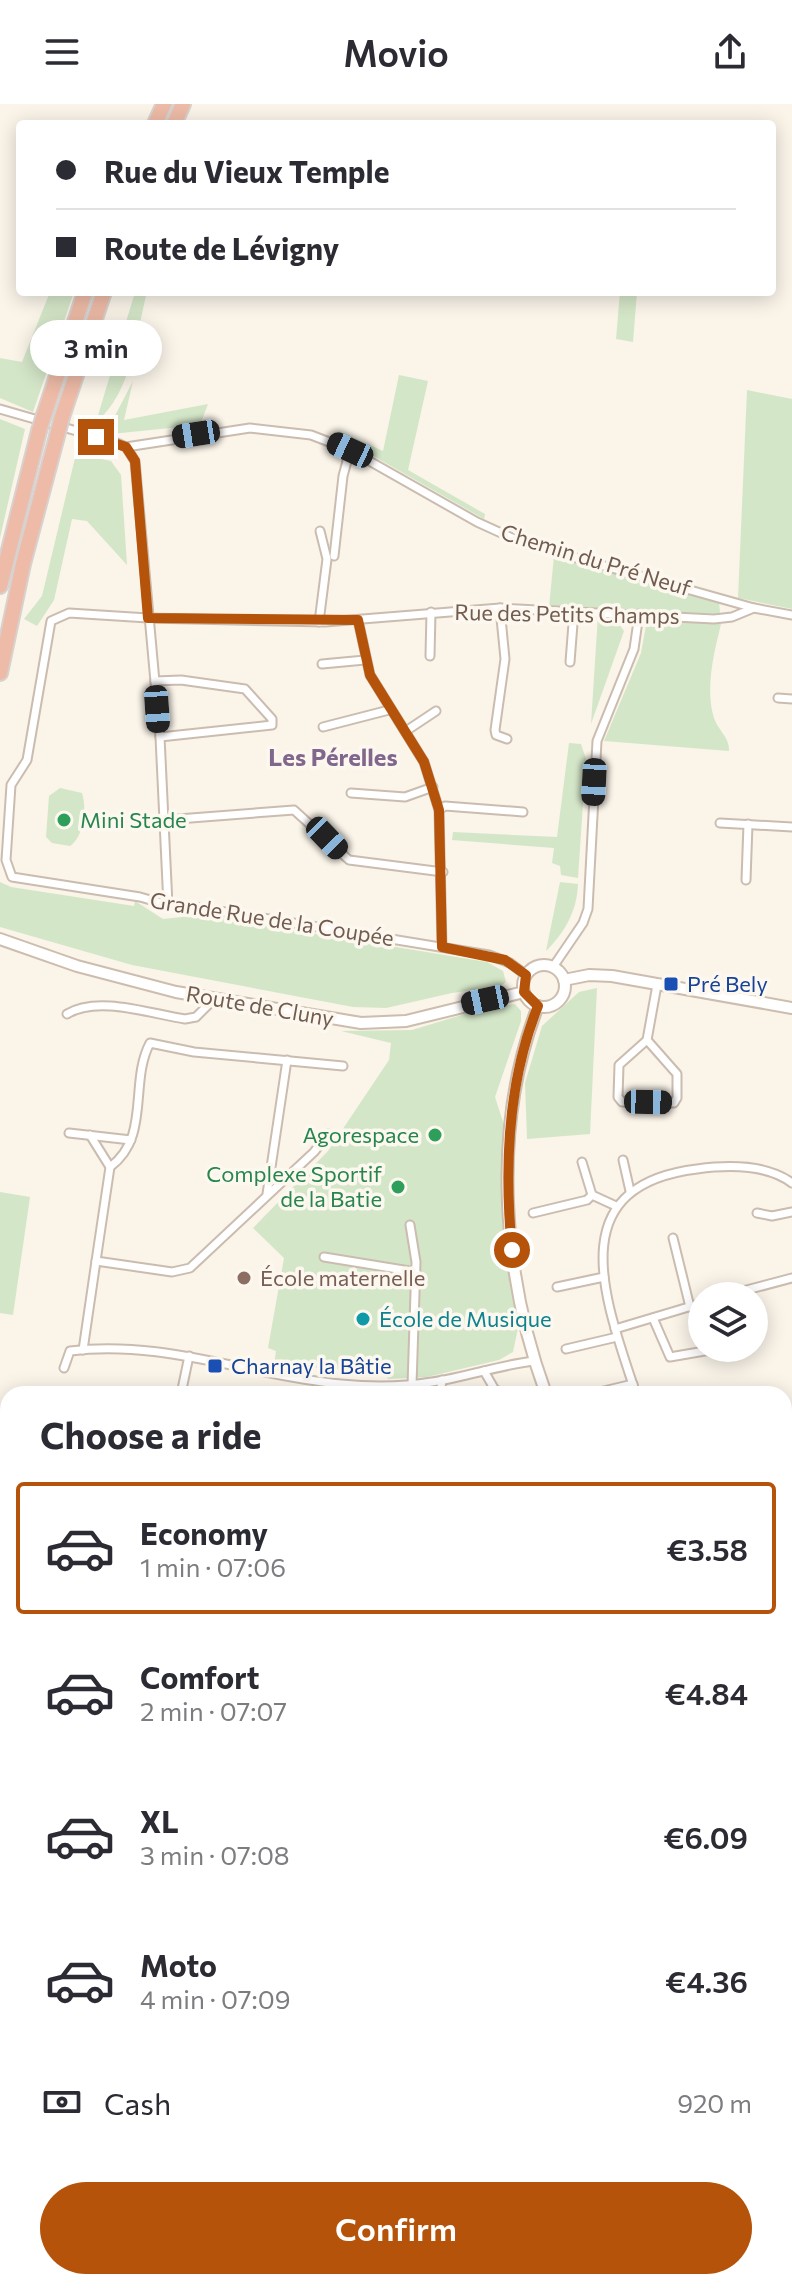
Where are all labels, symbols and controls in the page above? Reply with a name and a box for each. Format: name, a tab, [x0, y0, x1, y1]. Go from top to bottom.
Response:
icon: menu	[40, 30, 84, 74]
text: Movio	[343, 30, 449, 74]
icon: share	[708, 30, 752, 74]
text: Rue du Vieux Temple	[104, 152, 390, 189]
text: Route de Lévigny	[104, 229, 339, 266]
callout: 3 min	[30, 321, 162, 377]
text: 3 min	[64, 332, 128, 363]
car	[170, 418, 222, 450]
route end	[78, 419, 114, 455]
car	[323, 429, 377, 471]
street label: Chemin du Pré Neuf	[498, 518, 695, 601]
street label: Rue des Petits Champs	[454, 598, 680, 629]
car	[143, 684, 171, 734]
district label: Les Pérelles	[268, 742, 398, 771]
car	[581, 757, 607, 807]
place label: Mini Stade	[80, 806, 187, 833]
marker: Mini Stade	[55, 811, 73, 829]
car	[302, 812, 352, 864]
street label: Grande Rue de la Coupée	[148, 886, 396, 951]
place label: Pré Bely	[687, 970, 768, 997]
marker: Pré Bely	[662, 975, 680, 993]
street label: Route de Cluny	[184, 979, 336, 1032]
car	[459, 983, 511, 1017]
car	[624, 1090, 672, 1114]
place label: Agorespace	[302, 1121, 419, 1148]
marker: Agorespace	[426, 1126, 444, 1144]
place label: Complexe Sportif de la Batie	[206, 1160, 382, 1212]
marker: Complexe Sportif de la Batie	[389, 1178, 407, 1196]
route start	[494, 1232, 530, 1268]
place label: École maternelle	[260, 1264, 425, 1291]
marker: École maternelle	[235, 1269, 253, 1287]
map controls	[688, 1282, 768, 1362]
button: layers	[688, 1282, 768, 1362]
place label: École de Musique	[379, 1305, 552, 1332]
marker: École de Musique	[354, 1310, 372, 1328]
place label: Charnay la Bâtie	[231, 1352, 392, 1379]
marker: Charnay la Bâtie	[206, 1357, 224, 1375]
text: Choose a ride	[40, 1412, 261, 1456]
icon: car	[44, 1512, 116, 1584]
text: Economy	[140, 1514, 268, 1551]
text: €3.58	[667, 1530, 748, 1567]
text: 1 min · 07:06	[140, 1551, 286, 1582]
icon: car	[44, 1656, 116, 1728]
text: Comfort	[140, 1658, 259, 1695]
text: €4.84	[665, 1674, 748, 1711]
text: 2 min · 07:07	[140, 1695, 287, 1726]
icon: car	[44, 1800, 116, 1872]
text: XL	[140, 1802, 179, 1839]
text: €6.09	[664, 1818, 748, 1855]
text: 3 min · 07:08	[140, 1839, 290, 1870]
icon: car	[44, 1944, 116, 2016]
text: Moto	[140, 1946, 217, 1983]
text: €4.36	[665, 1962, 748, 1999]
text: 4 min · 07:09	[140, 1983, 290, 2014]
icon: cash	[40, 2080, 84, 2124]
text: Cash	[104, 2084, 171, 2121]
text: 920 m	[677, 2087, 752, 2118]
button: Confirm	[40, 2182, 752, 2274]

